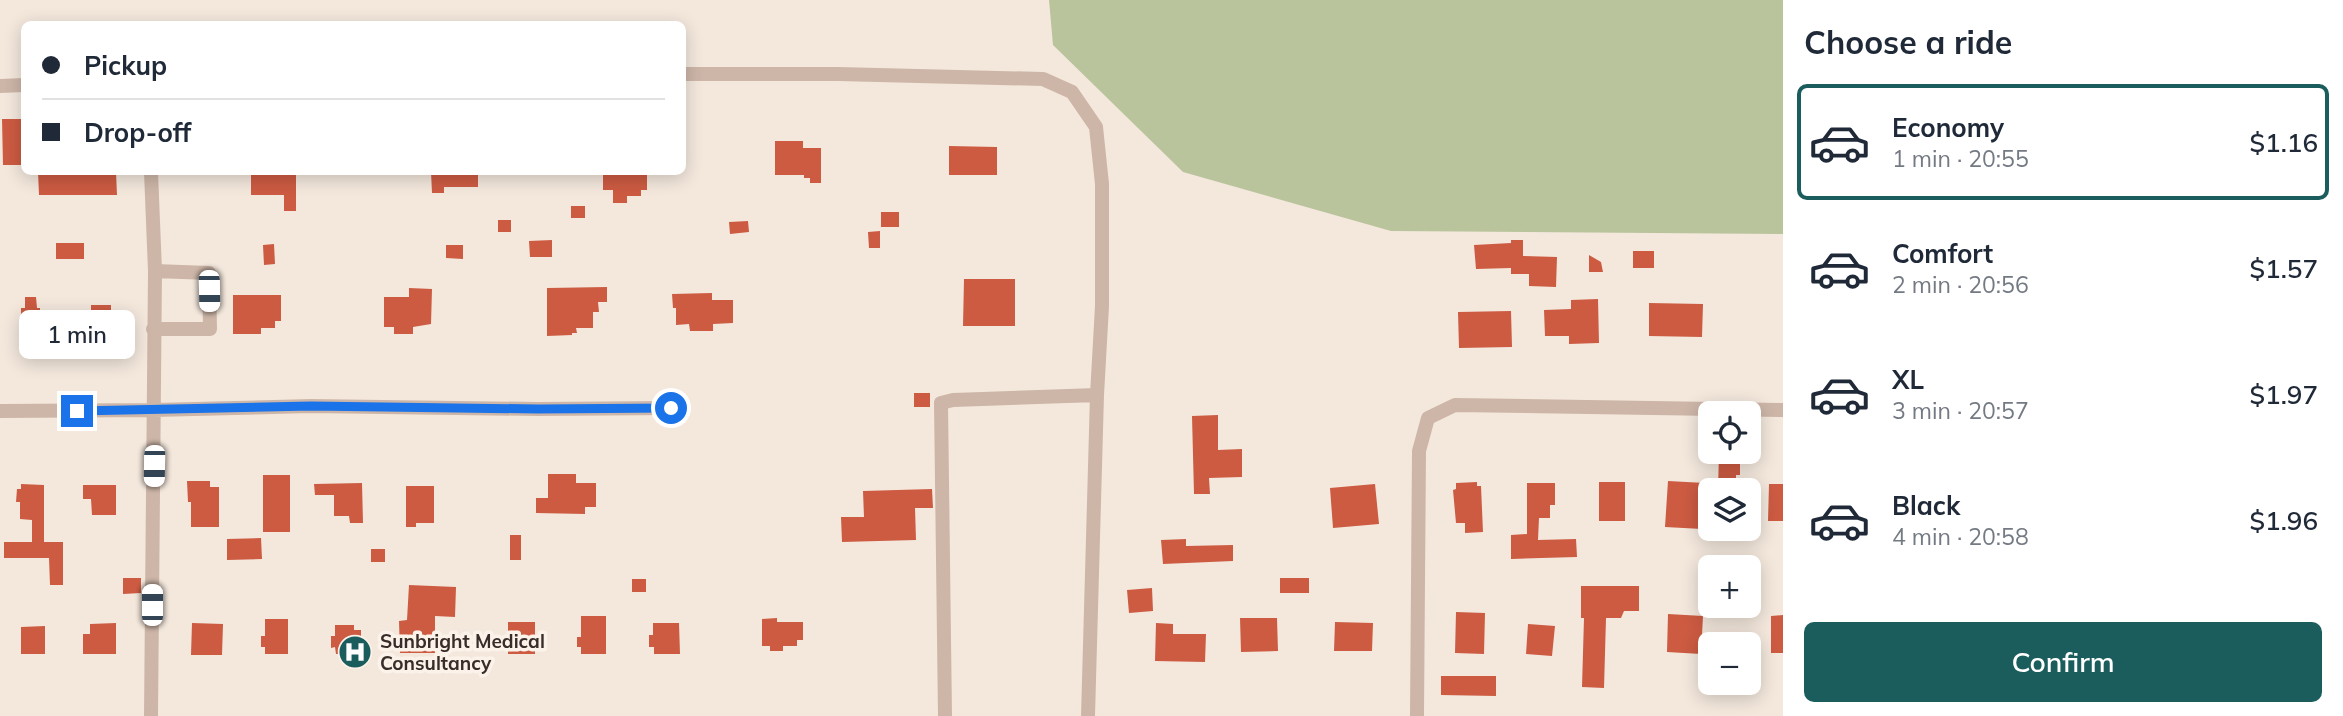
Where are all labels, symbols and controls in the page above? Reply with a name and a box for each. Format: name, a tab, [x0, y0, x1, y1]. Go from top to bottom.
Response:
text: Choose a ride	[1804, 22, 2012, 62]
text: Pickup	[84, 49, 167, 82]
icon: car	[1808, 111, 1871, 174]
text: Economy	[1892, 111, 2004, 144]
text: Drop-off	[84, 116, 191, 149]
text: $1.16	[2249, 126, 2318, 159]
text: 1 min · 20:55	[1892, 144, 2029, 173]
icon: car	[1808, 237, 1871, 300]
text: Comfort	[1892, 237, 1993, 270]
text: $1.57	[2249, 252, 2318, 285]
car	[199, 270, 220, 312]
text: 2 min · 20:56	[1892, 270, 2029, 299]
callout: 1 min	[19, 310, 135, 358]
text: 1 min	[47, 320, 107, 349]
icon: car	[1808, 363, 1871, 426]
text: XL	[1892, 363, 1924, 396]
text: $1.97	[2249, 378, 2318, 411]
route start	[655, 392, 687, 424]
route end	[61, 395, 93, 427]
text: 3 min · 20:57	[1892, 396, 2029, 425]
map controls	[1698, 401, 1761, 695]
button: locate	[1698, 401, 1761, 464]
car	[144, 445, 165, 487]
button: layers	[1698, 478, 1761, 541]
icon: car	[1808, 489, 1871, 552]
text: Black	[1892, 489, 1960, 522]
text: $1.96	[2249, 504, 2318, 537]
text: 4 min · 20:58	[1892, 522, 2029, 551]
button: +	[1698, 555, 1761, 618]
car	[142, 584, 163, 626]
button: Confirm	[1804, 622, 2322, 702]
place label: Sunbright Medical Consultancy	[380, 629, 545, 675]
button: −	[1698, 632, 1761, 695]
hospital icon: Sunbright Medical Consultancy	[336, 633, 374, 671]

